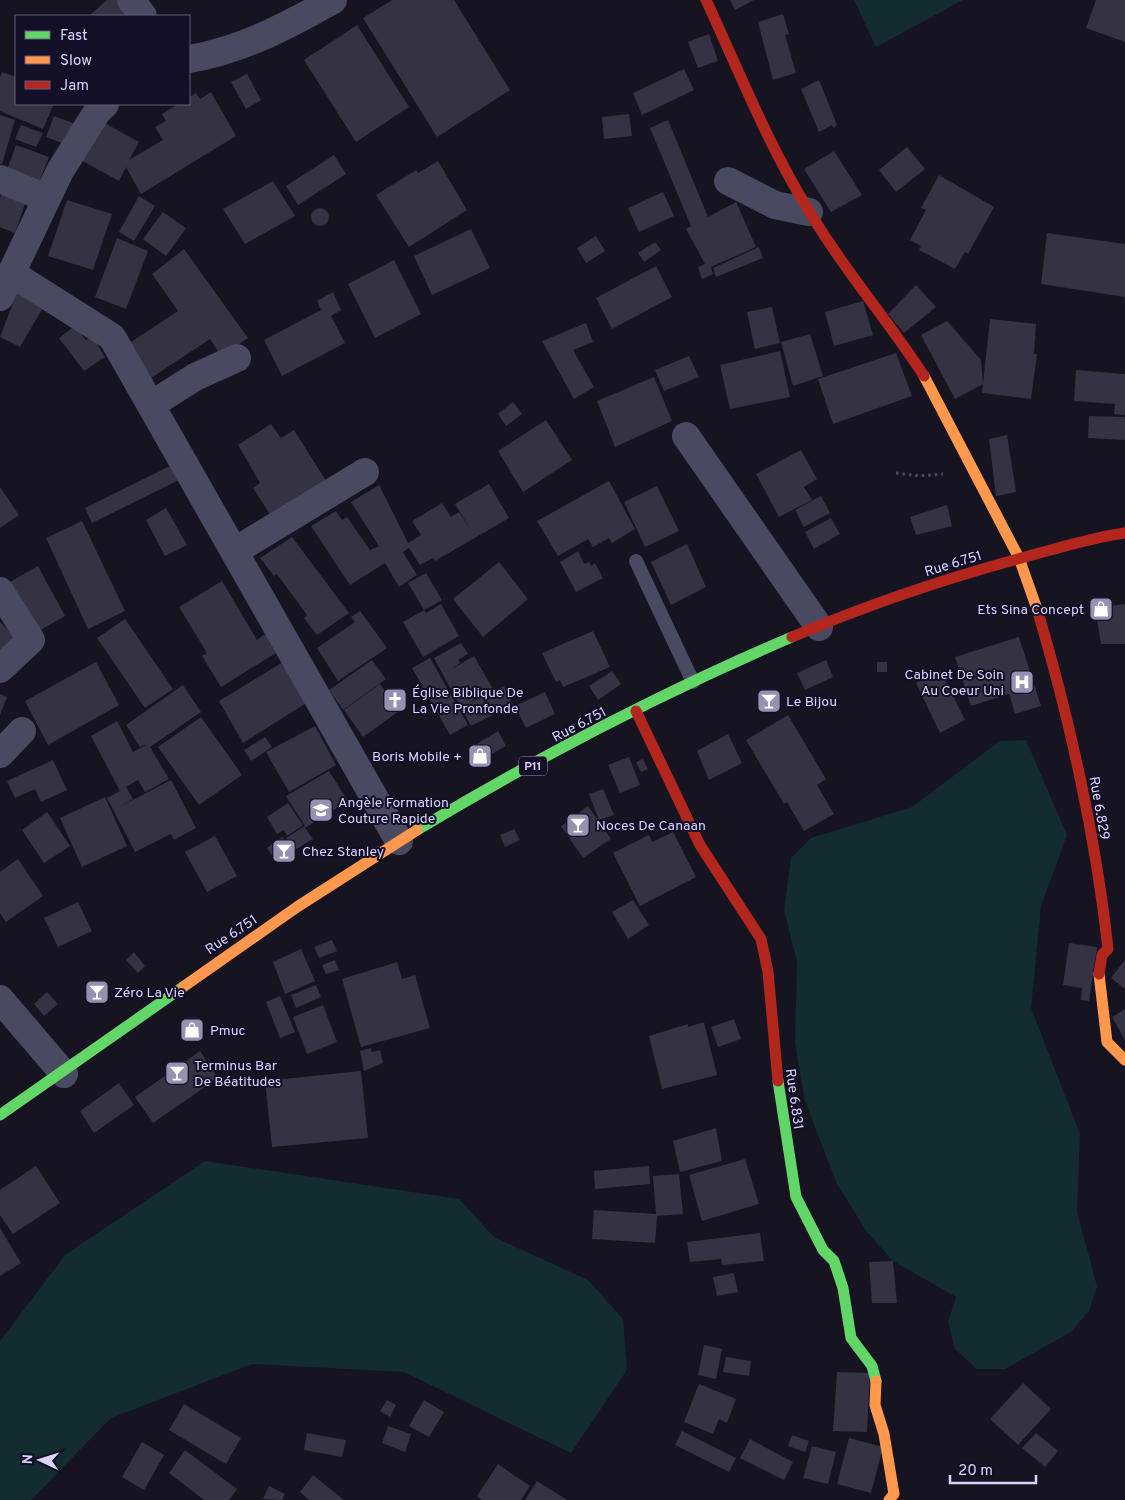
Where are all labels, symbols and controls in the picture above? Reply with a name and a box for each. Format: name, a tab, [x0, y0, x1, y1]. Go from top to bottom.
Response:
legend	[15, 15, 190, 105]
text: Fast	[60, 27, 88, 46]
text: Slow	[60, 52, 92, 71]
text: Jam	[60, 77, 89, 96]
street label: Rue 6.751	[923, 548, 984, 581]
shop icon: Ets Sina Concept	[1088, 596, 1114, 622]
place label: Ets Sina Concept	[977, 602, 1084, 619]
place label: Cabinet De Soin Au Coeur Uni	[904, 667, 1004, 700]
hospital icon: Cabinet De Soin Au Coeur Uni	[1009, 669, 1035, 695]
place label: Église Biblique De La Vie Pronfonde	[412, 684, 524, 718]
church icon: Église Biblique De La Vie Pronfonde	[382, 687, 408, 713]
bar icon: Le Bijou	[756, 688, 782, 714]
place label: Le Bijou	[786, 694, 837, 711]
street label: Rue 6.751	[550, 704, 610, 747]
shop icon: Boris Mobile +	[467, 743, 493, 769]
place label: Boris Mobile +	[372, 749, 462, 766]
road number: P11	[519, 756, 547, 776]
street label: Rue 6.829	[1085, 775, 1112, 841]
place label: Angèle Formation Couture Rapide	[338, 795, 449, 828]
school or university icon: Angèle Formation Couture Rapide	[308, 797, 334, 823]
bar icon: Noces De Canaan	[565, 812, 591, 838]
place label: Noces De Canaan	[596, 818, 706, 835]
bar icon: Chez Stanley	[271, 838, 297, 864]
place label: Chez Stanley	[302, 844, 384, 861]
street label: Rue 6.751	[203, 912, 261, 959]
bar icon: Zéro La Vie	[84, 979, 110, 1005]
place label: Zéro La Vie	[114, 985, 185, 1002]
shop icon: Pmuc	[179, 1017, 205, 1043]
place label: Pmuc	[210, 1023, 246, 1040]
place label: Terminus Bar De Béatitudes	[194, 1058, 281, 1091]
bar icon: Terminus Bar De Béatitudes	[164, 1060, 190, 1086]
street label: Rue 6.831	[781, 1068, 806, 1131]
north arrow	[15, 1435, 65, 1485]
scale bar	[950, 1452, 1036, 1484]
text: N	[20, 1454, 37, 1465]
text: 20 m	[958, 1462, 993, 1481]

